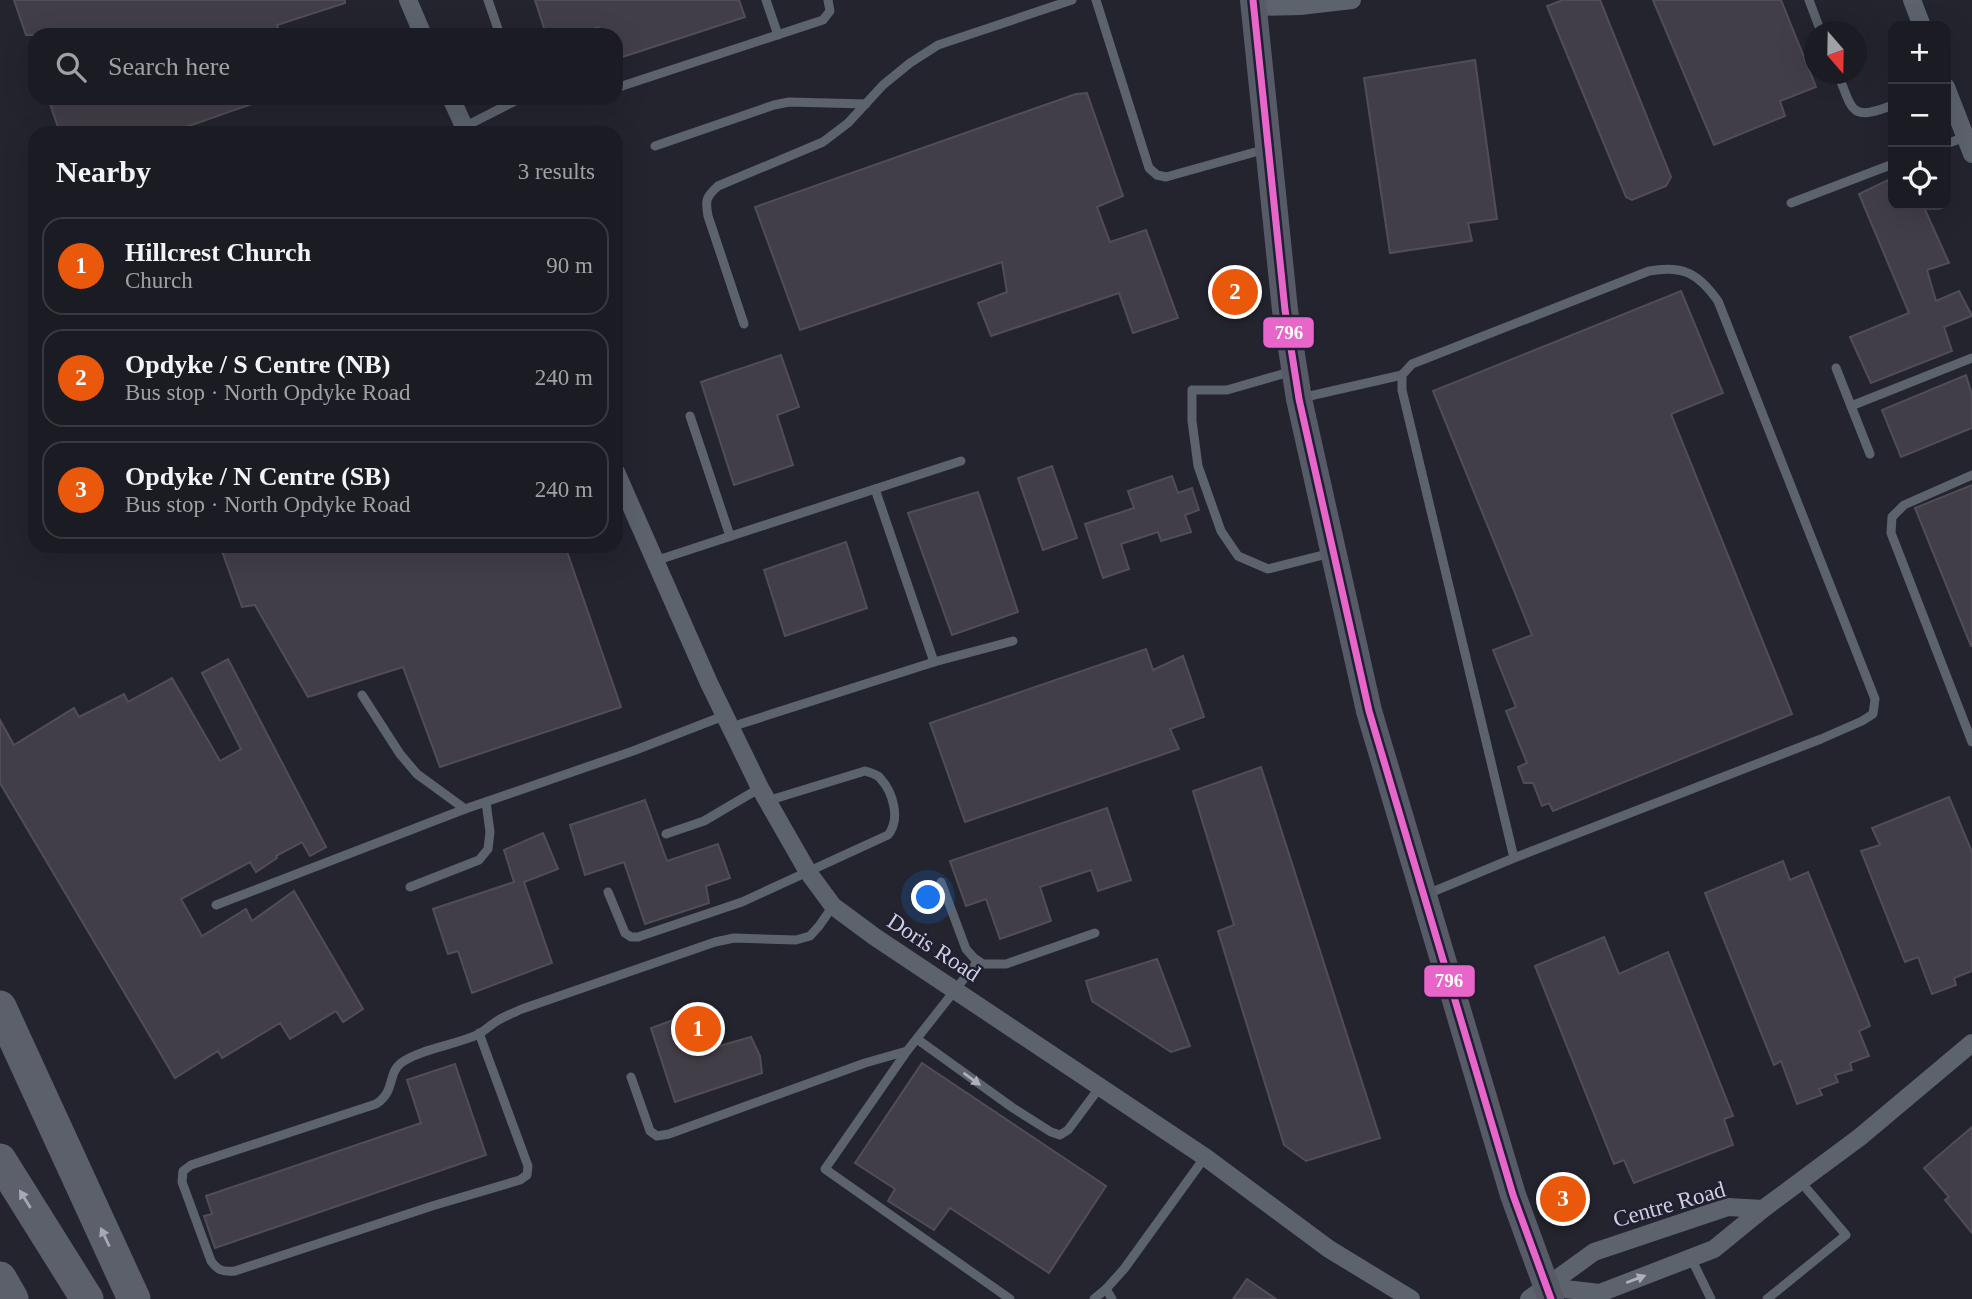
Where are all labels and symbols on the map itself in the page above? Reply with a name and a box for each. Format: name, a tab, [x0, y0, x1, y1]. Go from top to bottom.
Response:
north arrow	[1804, 21, 1867, 84]
pin: 2	[1212, 266, 1258, 318]
line badge: 796	[1262, 316, 1315, 349]
text: 796	[1275, 322, 1303, 343]
your location	[911, 880, 945, 914]
street label: Doris Road	[883, 908, 985, 987]
line badge: 796	[1423, 964, 1476, 998]
text: 796	[1435, 970, 1463, 991]
pin: 1	[675, 1003, 721, 1055]
one-way arrow	[963, 1072, 981, 1086]
pin: 3	[1540, 1173, 1586, 1225]
street label: Centre Road	[1610, 1176, 1729, 1232]
one-way arrow	[18, 1190, 31, 1209]
one-way arrow	[99, 1227, 111, 1247]
one-way arrow	[1626, 1273, 1647, 1284]

